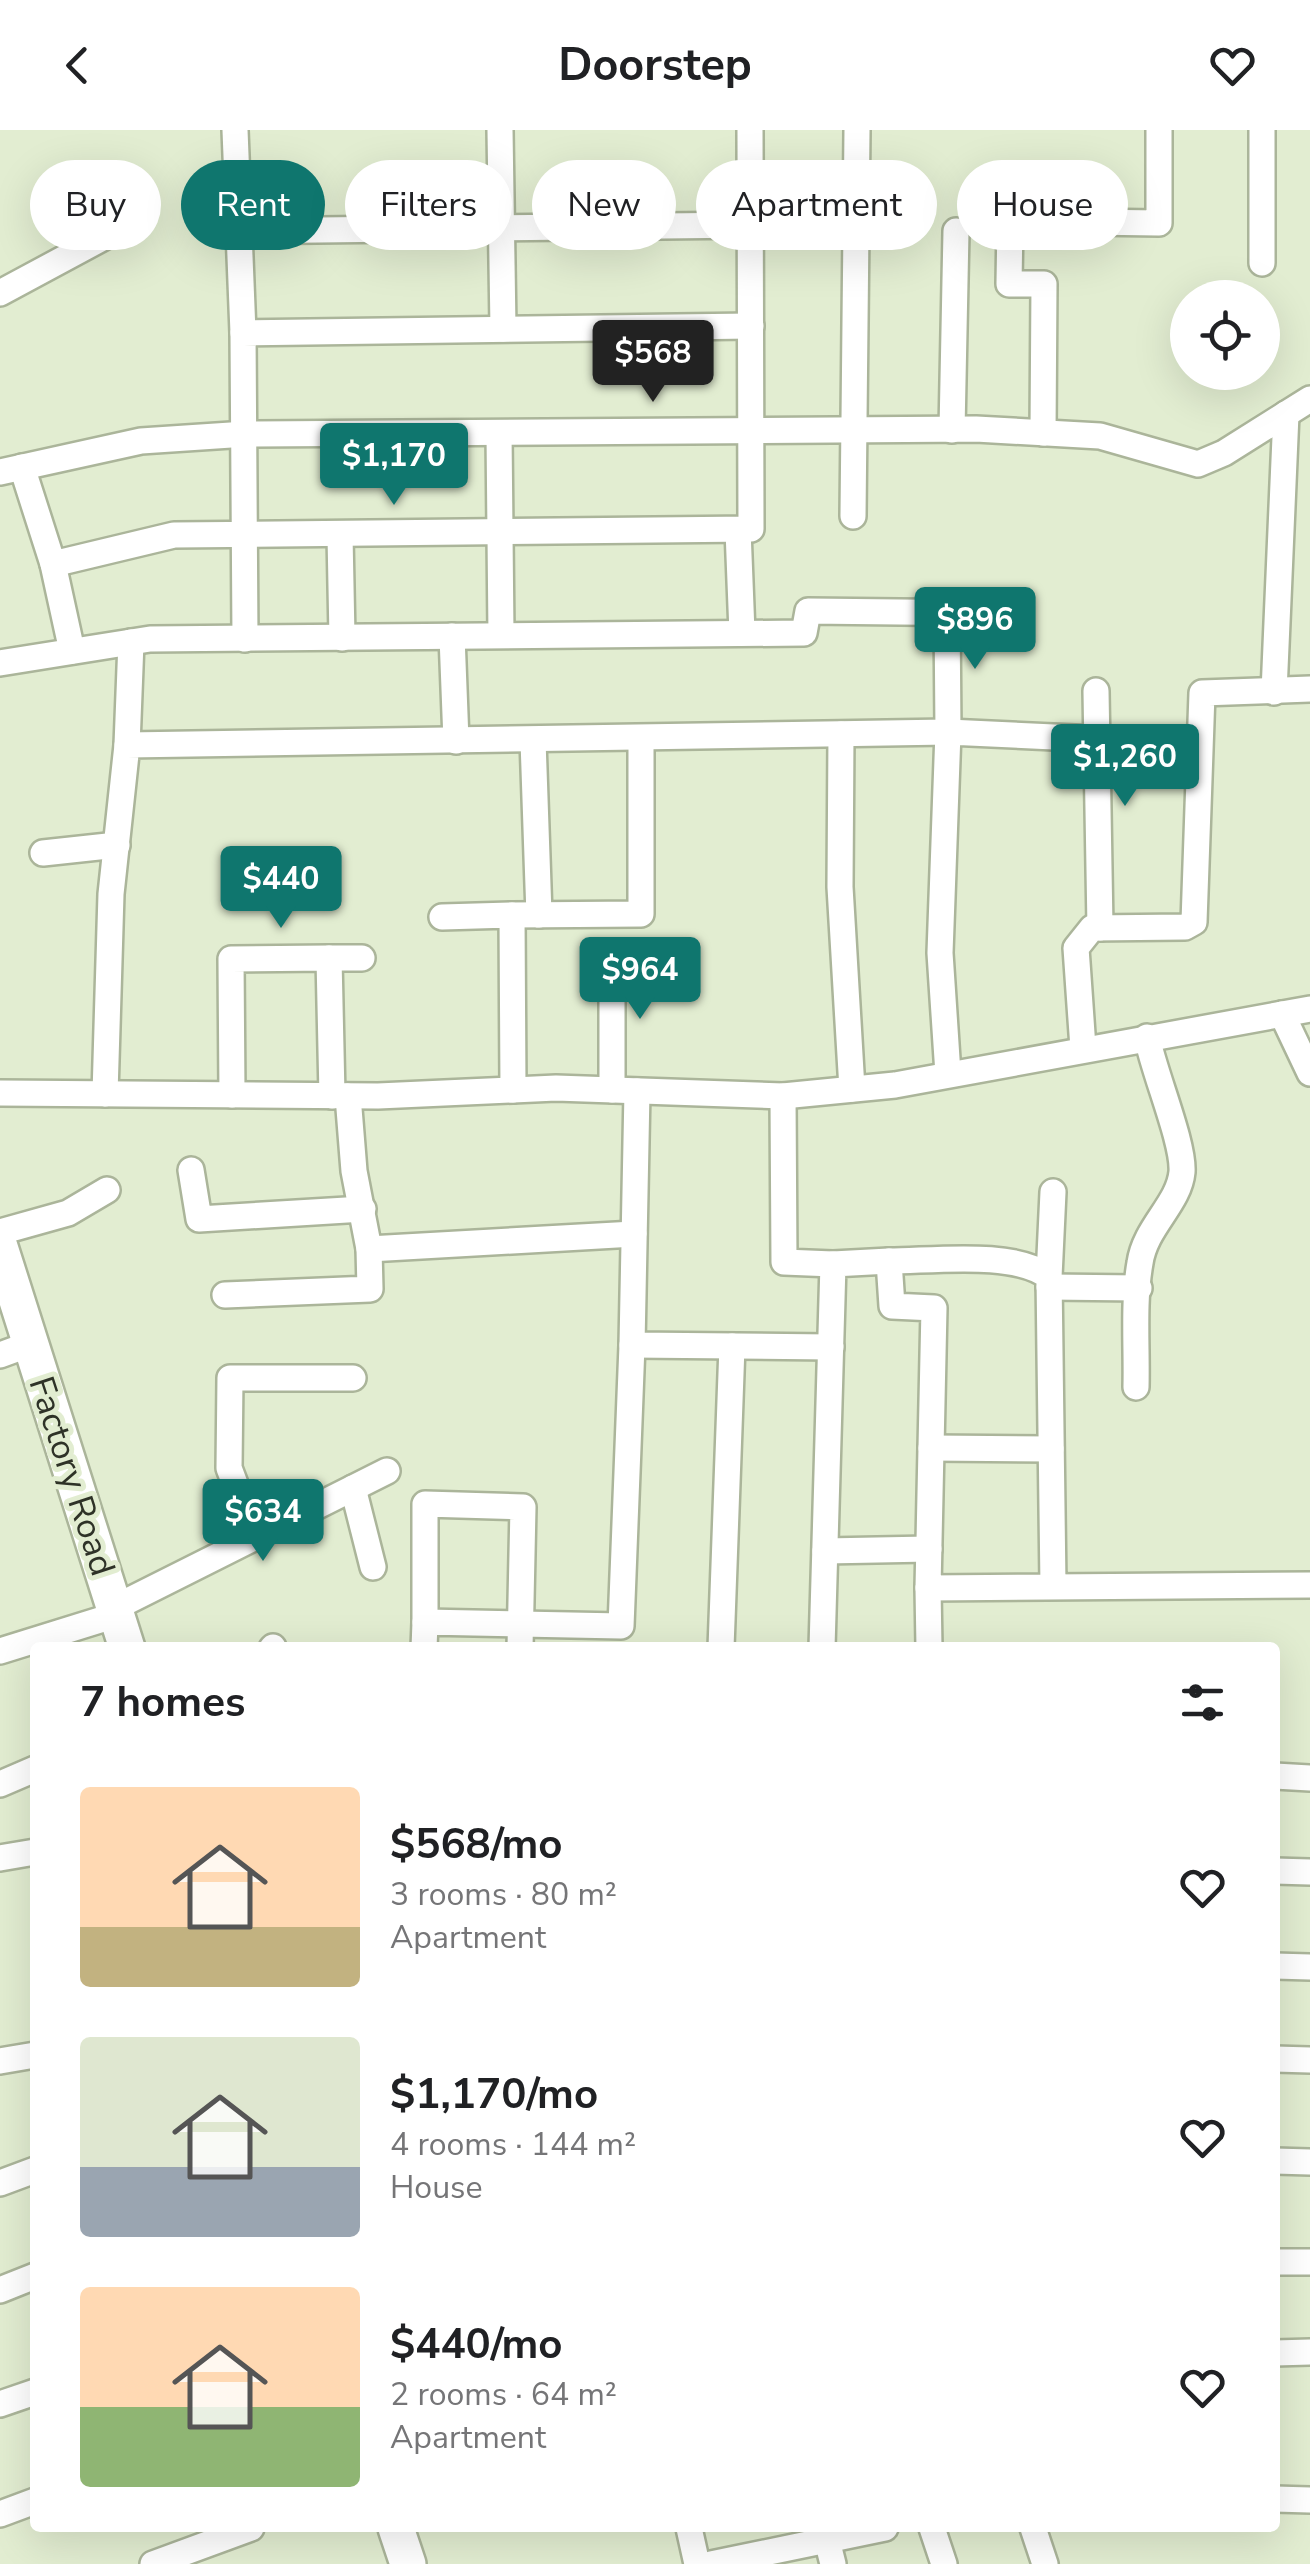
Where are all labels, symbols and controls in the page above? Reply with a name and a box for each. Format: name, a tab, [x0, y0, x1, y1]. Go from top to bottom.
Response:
text: Doorstep	[558, 35, 752, 96]
icon: back	[50, 38, 105, 93]
icon: heart	[1205, 38, 1260, 93]
chip: Buy	[30, 160, 161, 250]
chip: Rent	[181, 160, 325, 250]
chip: Filters	[345, 160, 512, 250]
chip: New	[532, 160, 676, 250]
chip: Apartment	[696, 160, 937, 250]
chip: House	[957, 160, 1128, 250]
map controls	[1170, 280, 1280, 390]
button: locate	[1170, 280, 1280, 390]
pin: $568	[594, 320, 712, 405]
text: $568	[615, 331, 691, 374]
pin: $1,170	[313, 423, 475, 508]
text: $1,170	[342, 434, 446, 477]
pin: $896	[916, 587, 1034, 672]
text: $896	[937, 598, 1013, 641]
pin: $1,260	[1044, 724, 1206, 809]
text: $1,260	[1073, 735, 1177, 778]
pin: $440	[222, 846, 340, 931]
text: $440	[243, 857, 319, 900]
pin: $964	[581, 937, 699, 1022]
text: $964	[602, 948, 678, 991]
street label: Factory Road	[18, 1370, 126, 1582]
pin: $634	[204, 1479, 322, 1564]
text: $634	[225, 1490, 301, 1533]
text: 7 homes	[80, 1674, 245, 1731]
icon: filters	[1175, 1675, 1230, 1730]
text: $568/mo	[390, 1816, 562, 1873]
icon: home	[160, 1827, 280, 1947]
icon: heart	[1175, 1860, 1230, 1915]
text: 3 rooms · 80 m²	[390, 1873, 617, 1916]
text: Apartment	[390, 1916, 546, 1959]
text: $1,170/mo	[390, 2066, 598, 2123]
icon: home	[160, 2077, 280, 2197]
icon: heart	[1175, 2110, 1230, 2165]
text: 4 rooms · 144 m²	[390, 2123, 636, 2166]
text: House	[390, 2166, 483, 2209]
text: $440/mo	[390, 2316, 562, 2373]
icon: home	[160, 2327, 280, 2447]
icon: heart	[1175, 2360, 1230, 2415]
text: 2 rooms · 64 m²	[390, 2373, 617, 2416]
text: Apartment	[390, 2416, 546, 2459]

